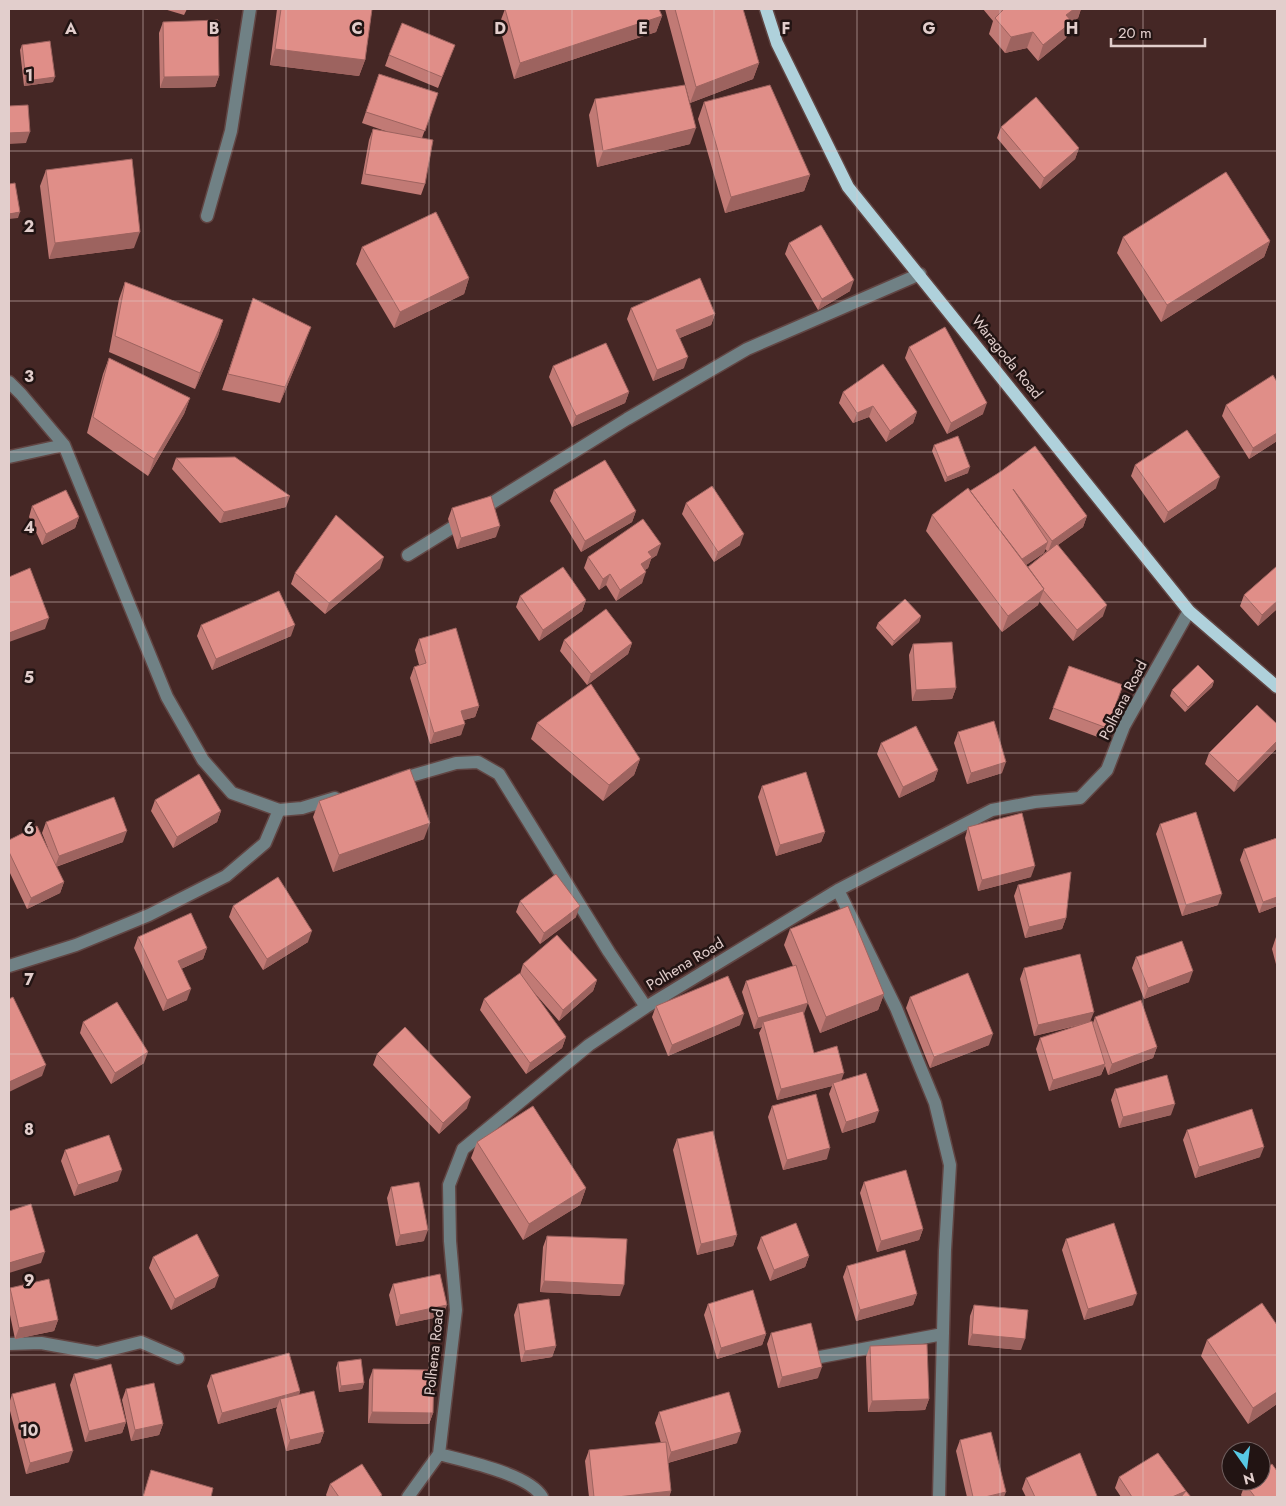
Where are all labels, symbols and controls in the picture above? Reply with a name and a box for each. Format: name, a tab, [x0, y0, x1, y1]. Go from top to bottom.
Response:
scale bar	[1111, 15, 1205, 47]
text: A	[64, 17, 77, 40]
text: B	[209, 17, 219, 40]
text: C	[351, 17, 363, 40]
text: D	[494, 17, 506, 40]
text: E	[638, 17, 648, 40]
text: F	[782, 17, 790, 40]
text: G	[922, 17, 936, 40]
text: H	[1066, 17, 1078, 40]
text: 20 m	[1118, 22, 1152, 44]
text: 1	[25, 64, 33, 87]
text: 2	[24, 215, 34, 238]
street label: Waragoda Road	[966, 310, 1048, 404]
text: 3	[24, 365, 34, 388]
text: 4	[23, 516, 35, 539]
street label: Polhena Road	[1093, 656, 1153, 744]
text: 5	[24, 666, 34, 689]
text: 6	[24, 817, 34, 840]
street label: Polhena Road	[642, 932, 728, 996]
text: 7	[24, 968, 34, 991]
text: 8	[24, 1118, 34, 1141]
text: 9	[24, 1269, 34, 1292]
street label: Polhena Road	[419, 1308, 449, 1396]
text: 10	[20, 1419, 38, 1442]
north arrow	[1221, 1441, 1271, 1491]
text: N	[1241, 1468, 1257, 1490]

